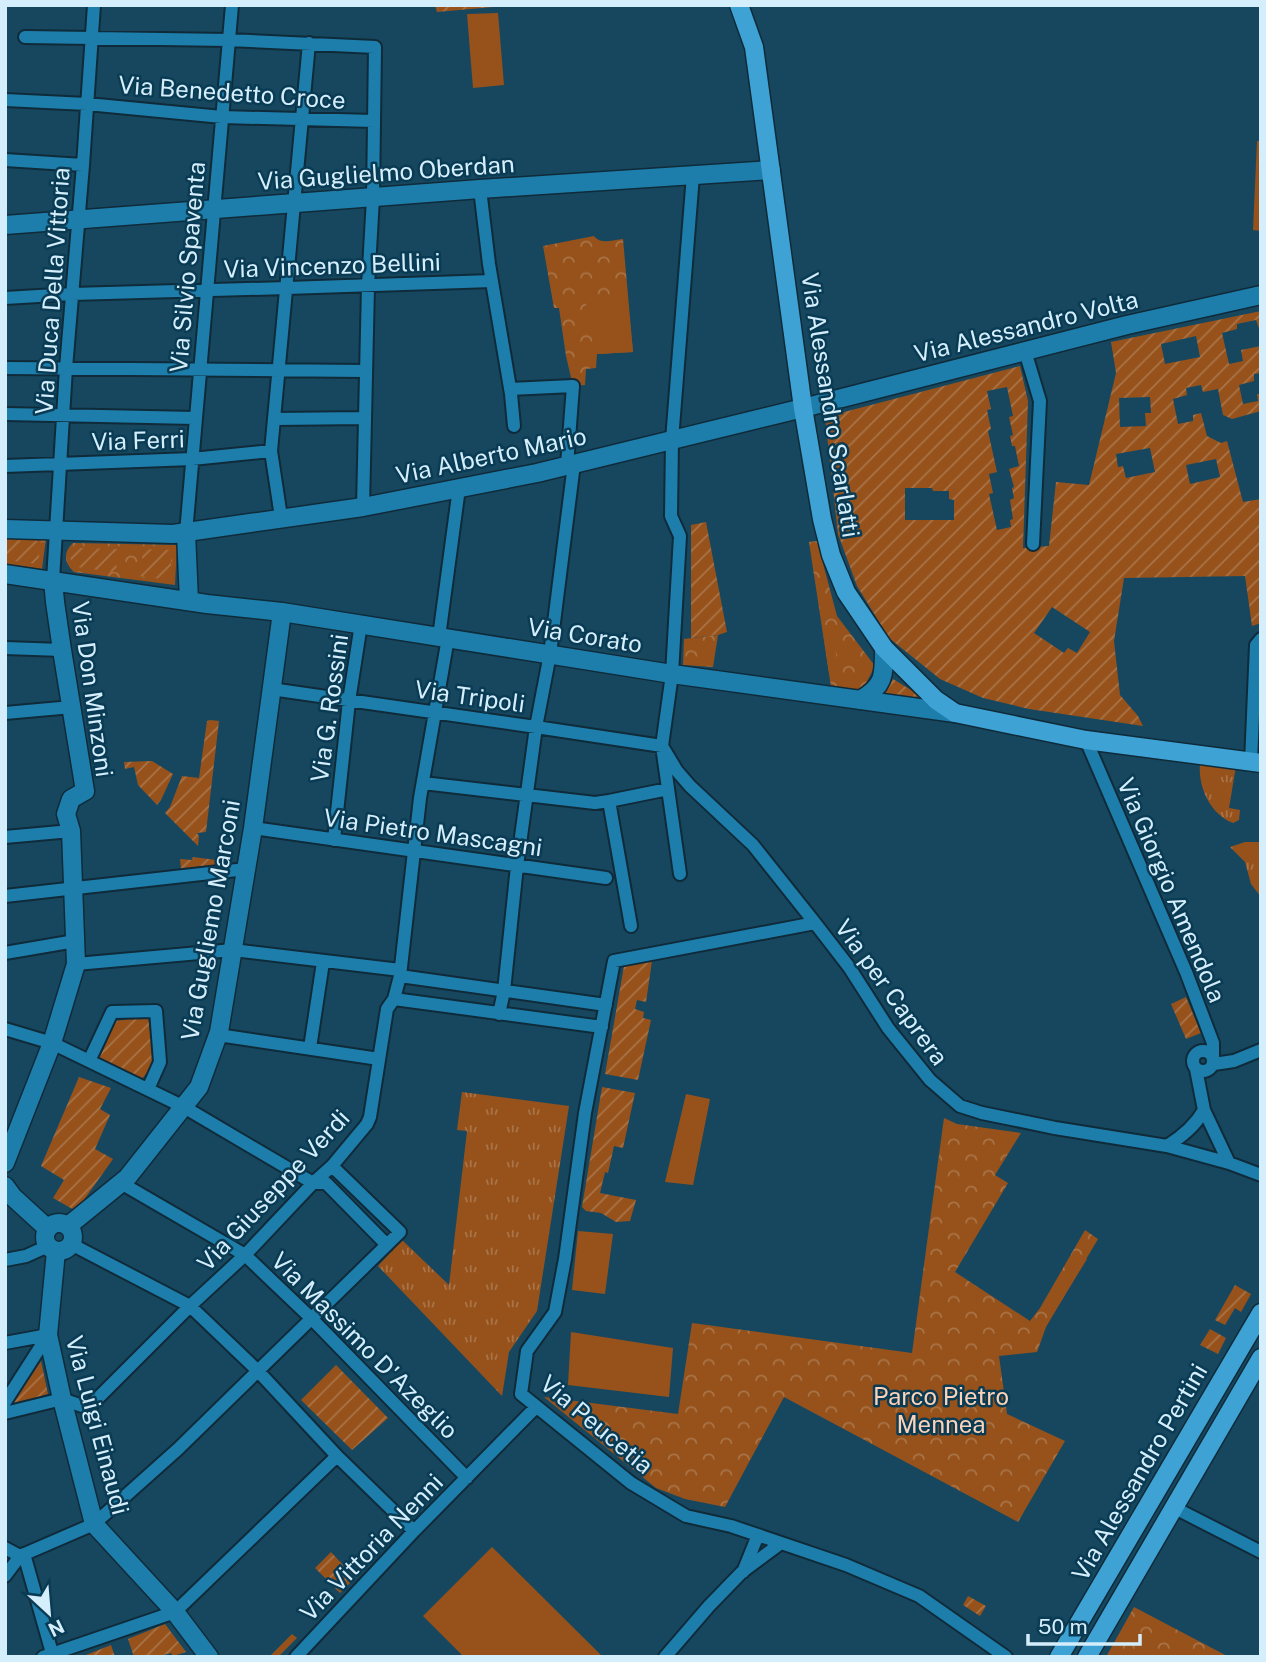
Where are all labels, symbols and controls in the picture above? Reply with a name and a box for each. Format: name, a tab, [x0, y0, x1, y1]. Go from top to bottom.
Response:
street label: Via Benedetto Croce	[117, 70, 347, 114]
street label: Via Guglielmo Oberdan	[257, 149, 515, 195]
street label: Via Silvio Spaventa	[164, 160, 210, 374]
street label: Via Duca Della Vittoria	[29, 166, 75, 416]
street label: Via Vincenzo Bellini	[223, 247, 441, 283]
street label: Via Alessandro Scarlatti	[796, 271, 866, 539]
street label: Via Alessandro Volta	[911, 285, 1141, 367]
street label: Via Alberto Mario	[393, 421, 589, 489]
street label: Via Ferri	[91, 424, 185, 456]
street label: Via Don Minzoni	[67, 599, 119, 779]
street label: Via Corato	[526, 612, 644, 658]
street label: Via G. Rossini	[305, 632, 353, 784]
street label: Via Tripoli	[413, 674, 527, 718]
street label: Via Giorgio Amendola	[1112, 774, 1232, 1006]
street label: Via Gugliemo Marconi	[175, 797, 245, 1043]
street label: Via Pietro Mascagni	[322, 803, 544, 861]
street label: Via per Caprera	[830, 914, 954, 1070]
street label: Via Giuseppe Verdi	[191, 1104, 355, 1276]
street label: Via Massimo D'Azeglio	[266, 1246, 464, 1444]
street label: Via Luigi Einaudi	[61, 1333, 135, 1517]
street label: Via Alessandro Pertini	[1065, 1359, 1213, 1585]
street label: Via Peucetia	[535, 1369, 659, 1479]
park label: Parco Pietro Mennea	[873, 1382, 1009, 1438]
street label: Via Vittoria Nenni	[294, 1468, 448, 1626]
north arrow	[14, 1578, 84, 1648]
scale bar	[1028, 1602, 1140, 1646]
text: 50 m	[1038, 1614, 1088, 1639]
text: N	[45, 1615, 68, 1641]

